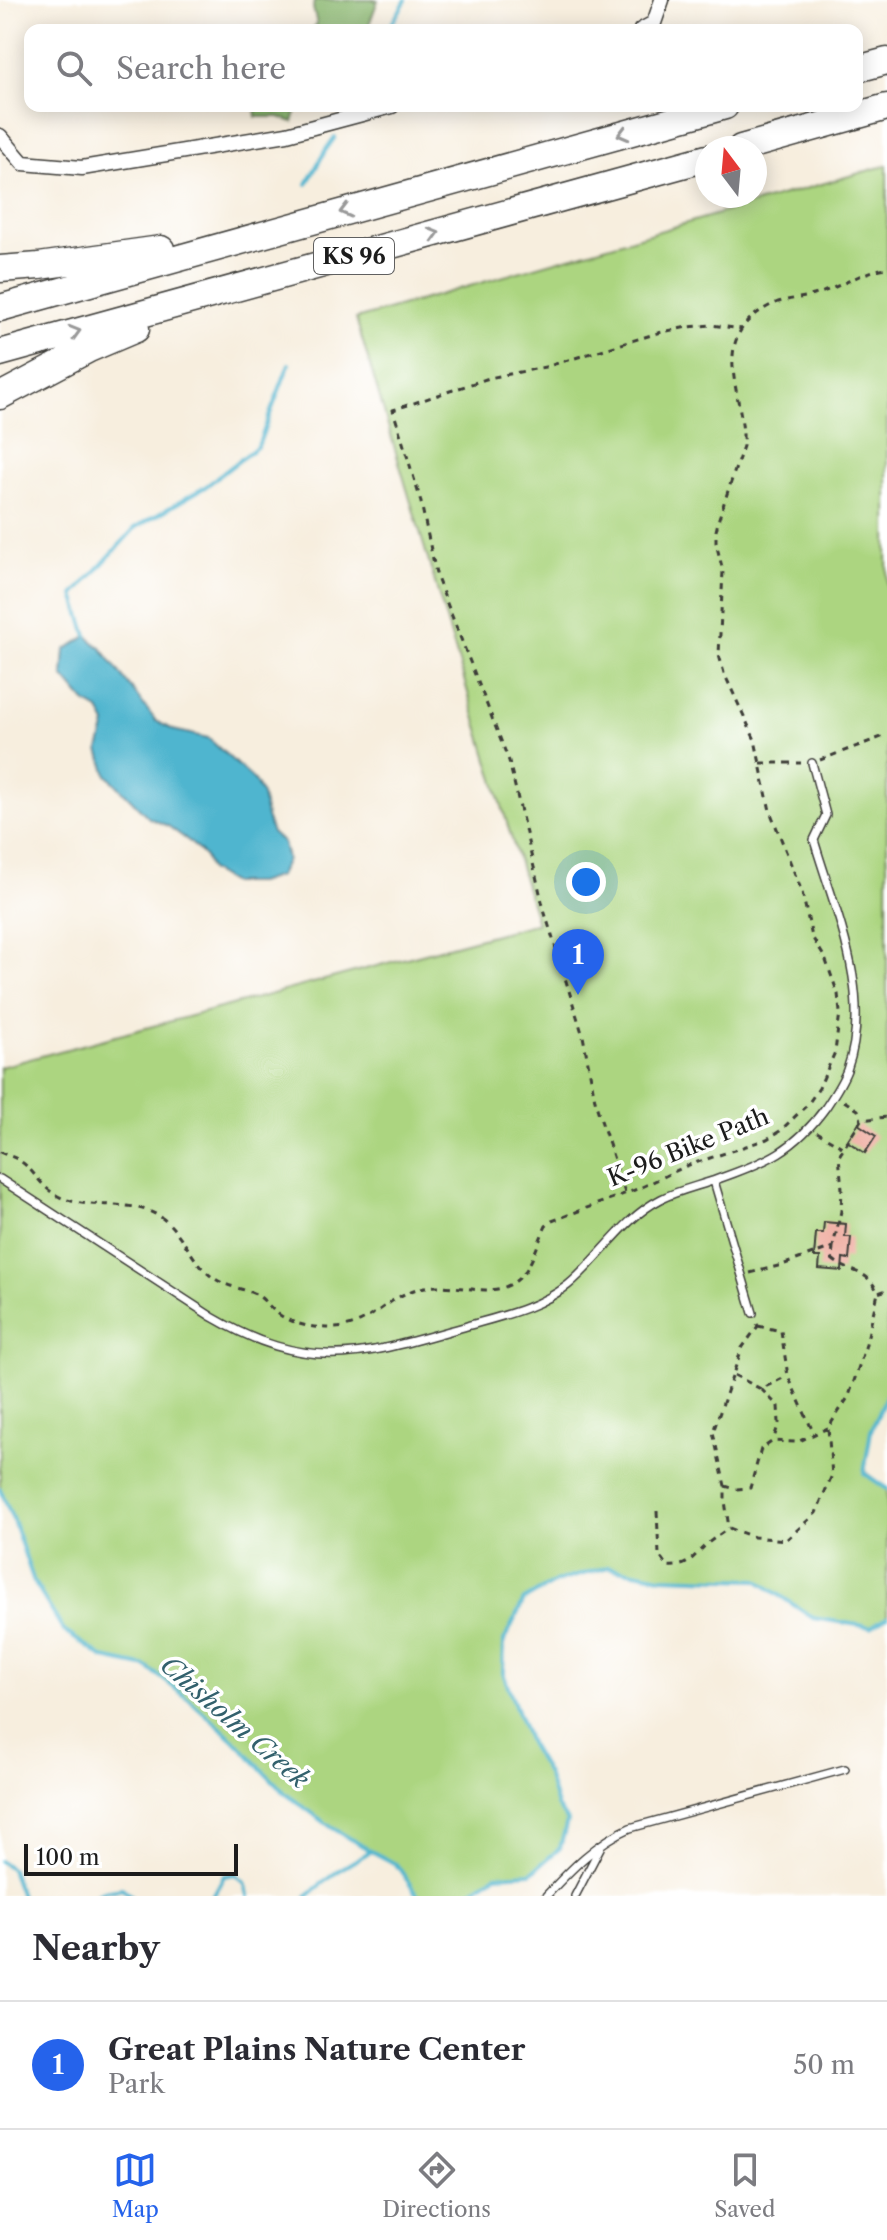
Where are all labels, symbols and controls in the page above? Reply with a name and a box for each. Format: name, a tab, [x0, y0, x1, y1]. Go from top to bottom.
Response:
search box	[24, 24, 863, 112]
icon: search	[52, 46, 96, 90]
text: Search here	[116, 50, 286, 87]
one-way arrow	[616, 125, 630, 142]
north arrow	[695, 136, 767, 208]
one-way arrow	[339, 202, 353, 219]
one-way arrow	[426, 227, 440, 243]
road number: KS 96	[314, 238, 394, 274]
one-way arrow	[68, 325, 81, 341]
your location	[566, 862, 606, 902]
pin: 1	[552, 929, 604, 995]
street label: K-96 Bike Path	[603, 1101, 773, 1193]
water label: Chisholm Creek	[154, 1649, 316, 1796]
scale bar	[24, 1840, 238, 1876]
text: 100 m	[36, 1844, 99, 1871]
text: Nearby	[32, 1927, 160, 1969]
text: Great Plains Nature Center	[108, 2031, 525, 2068]
text: 1	[52, 2049, 64, 2081]
text: 50 m	[793, 2049, 855, 2081]
text: Park	[108, 2068, 165, 2100]
tab: Map	[112, 2148, 159, 2223]
tab: Directions	[382, 2148, 491, 2223]
tab: Saved	[714, 2148, 775, 2223]

